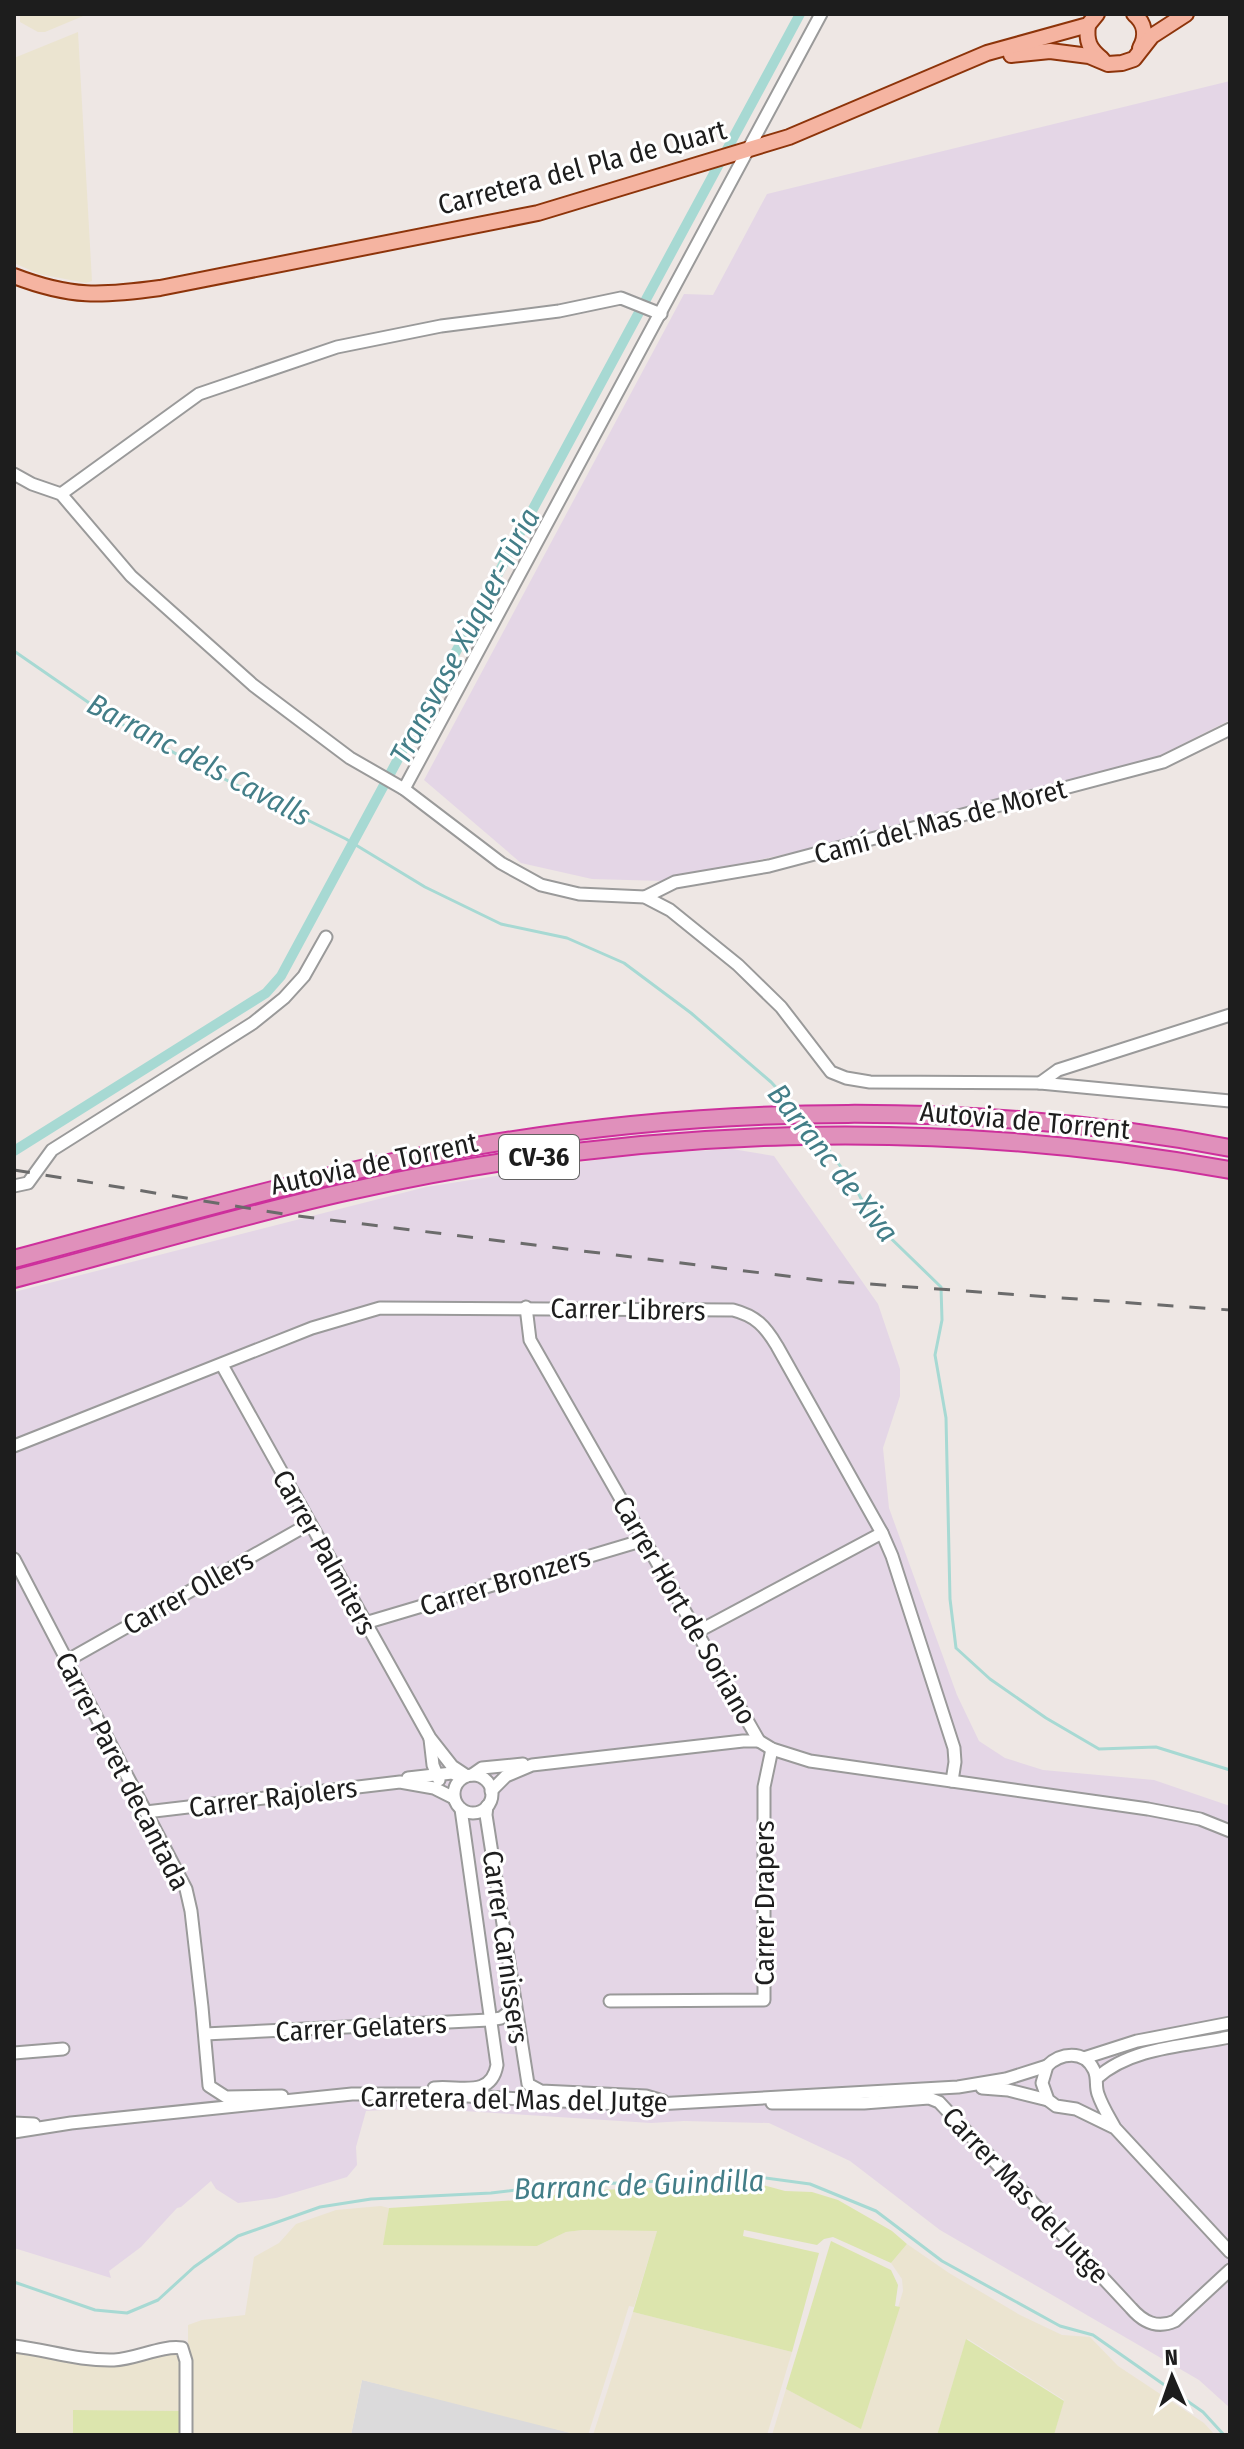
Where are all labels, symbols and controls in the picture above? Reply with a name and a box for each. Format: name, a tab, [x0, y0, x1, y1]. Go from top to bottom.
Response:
street label: Carretera del Pla de Quart	[434, 113, 731, 222]
water label: Transvase Xùquer-Tùria	[382, 502, 548, 770]
water label: Barranc dels Cavalls	[81, 686, 317, 834]
street label: Camí del Mas de Moret	[810, 772, 1071, 871]
water label: Barranc de Xiva	[760, 1077, 906, 1249]
street label: Autovia de Torrent	[919, 1095, 1132, 1146]
street label: Autovia de Torrent	[268, 1125, 481, 1202]
road number: CV-36	[499, 1135, 579, 1179]
street label: Carrer Librers	[550, 1292, 706, 1327]
street label: Carrer Palmiters	[266, 1464, 383, 1640]
street label: Carrer Hort de Soriano	[606, 1490, 763, 1730]
street label: Carrer Bronzers	[416, 1540, 594, 1623]
street label: Carrer Ollers	[117, 1543, 259, 1642]
street label: Carrer Paret decantada	[48, 1647, 197, 1896]
street label: Carrer Rajolers	[187, 1771, 359, 1824]
street label: Carrer Drapers	[748, 1820, 781, 1986]
street label: Carrer Carnissers	[476, 1848, 535, 2046]
street label: Carrer Gelaters	[275, 2007, 447, 2048]
street label: Carretera del Mas del Jutge	[360, 2080, 668, 2119]
street label: Carrer Mas del Jutge	[935, 2100, 1116, 2290]
water label: Barranc de Guindilla	[513, 2163, 765, 2207]
north arrow	[1132, 2337, 1212, 2417]
text: N	[1164, 2344, 1178, 2371]

